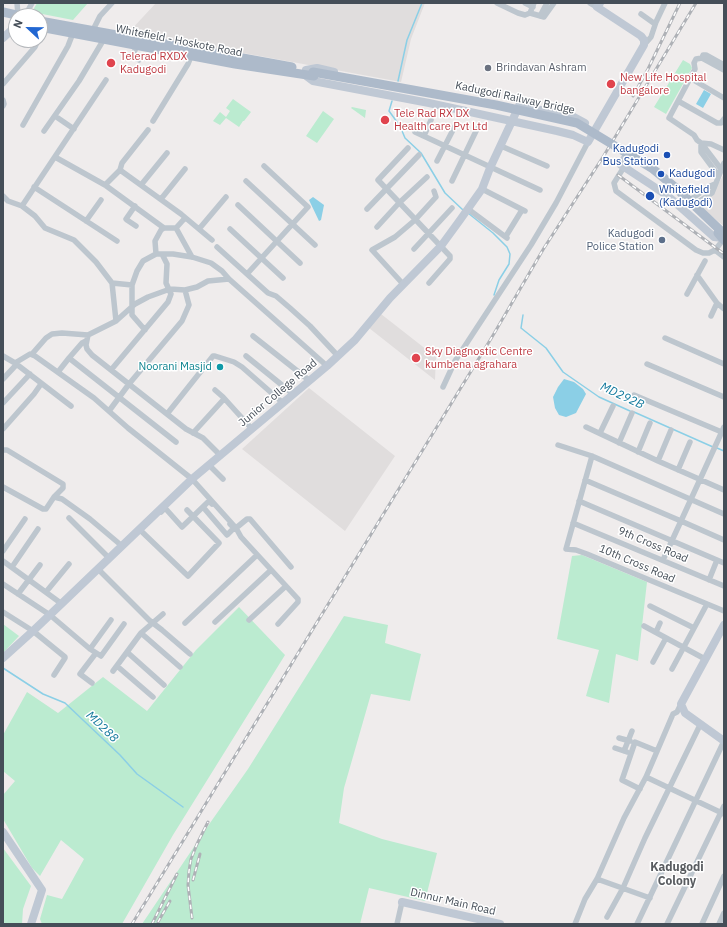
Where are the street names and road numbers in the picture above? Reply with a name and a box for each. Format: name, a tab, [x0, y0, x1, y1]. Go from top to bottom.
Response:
street label: Whitefield - Hoskote Road	[115, 22, 243, 60]
street label: Kadugodi Railway Bridge	[454, 79, 576, 117]
street label: Junior College Road	[236, 356, 320, 430]
street label: 9th Cross Road	[616, 524, 690, 566]
street label: 10th Cross Road	[597, 542, 677, 586]
street label: Dinnur Main Road	[409, 886, 497, 918]

